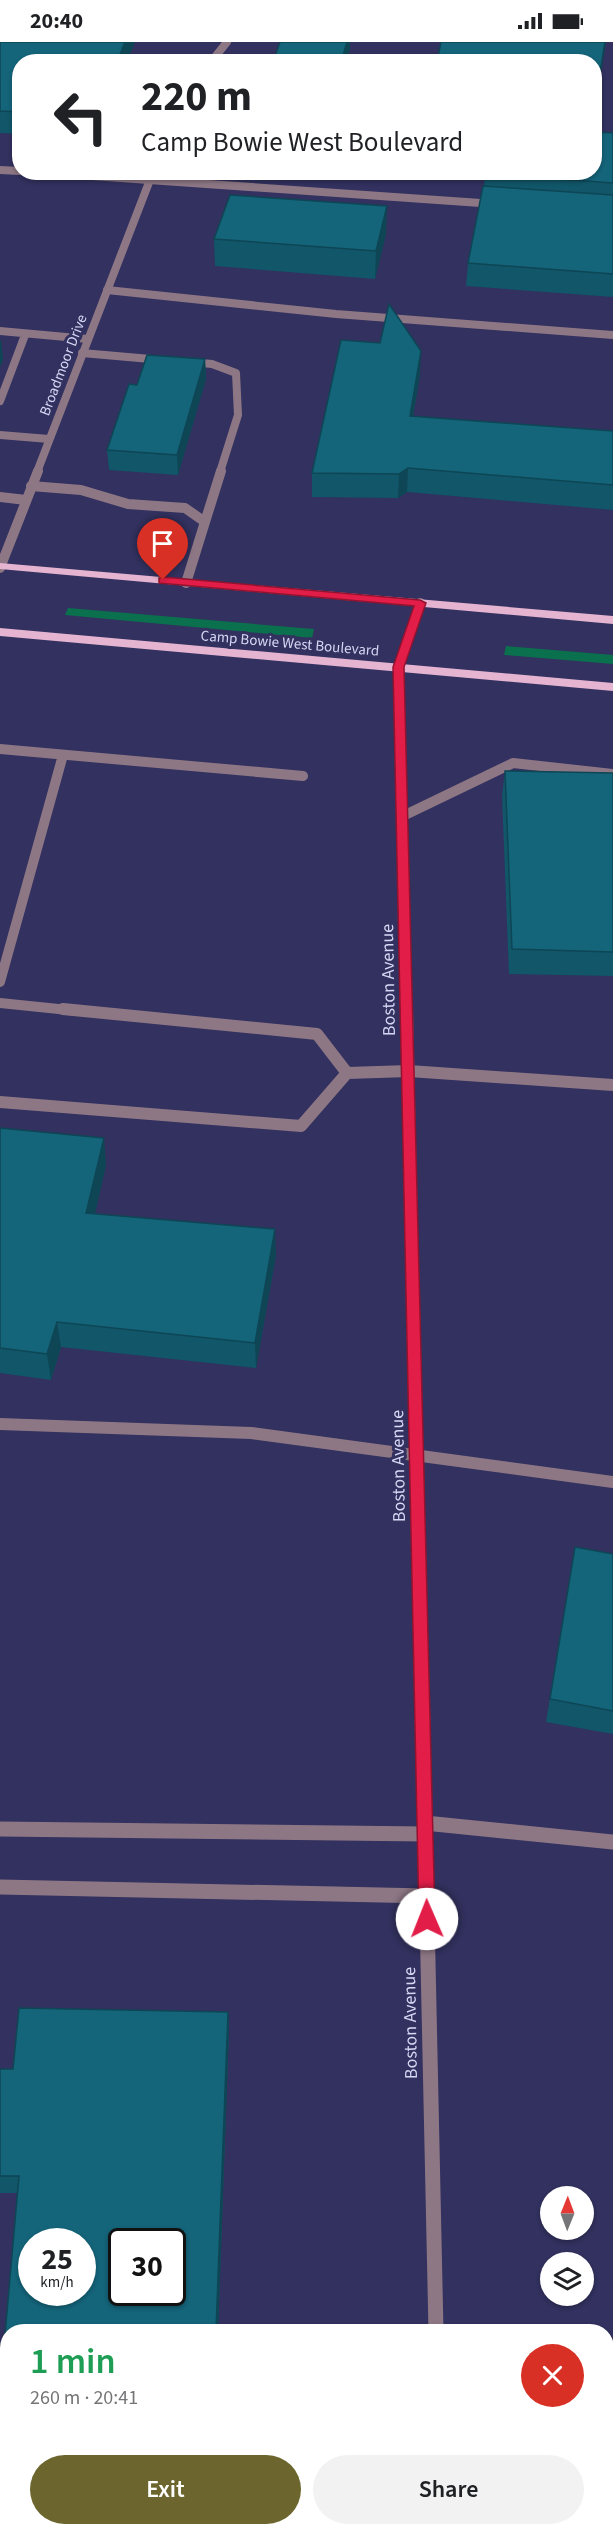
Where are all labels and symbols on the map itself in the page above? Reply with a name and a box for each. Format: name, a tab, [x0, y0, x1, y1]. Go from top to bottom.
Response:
street label: Broadmoor Drive	[34, 311, 92, 419]
pin	[137, 518, 188, 580]
street label: Camp Bowie West Boulevard	[200, 625, 380, 662]
street label: Boston Avenue	[375, 924, 402, 1036]
street label: Boston Avenue	[385, 1410, 412, 1522]
position arrow	[395, 1887, 459, 1951]
street label: Boston Avenue	[397, 1967, 424, 2079]
north arrow	[540, 2186, 594, 2240]
speed limit sign: 30	[108, 2228, 186, 2306]

